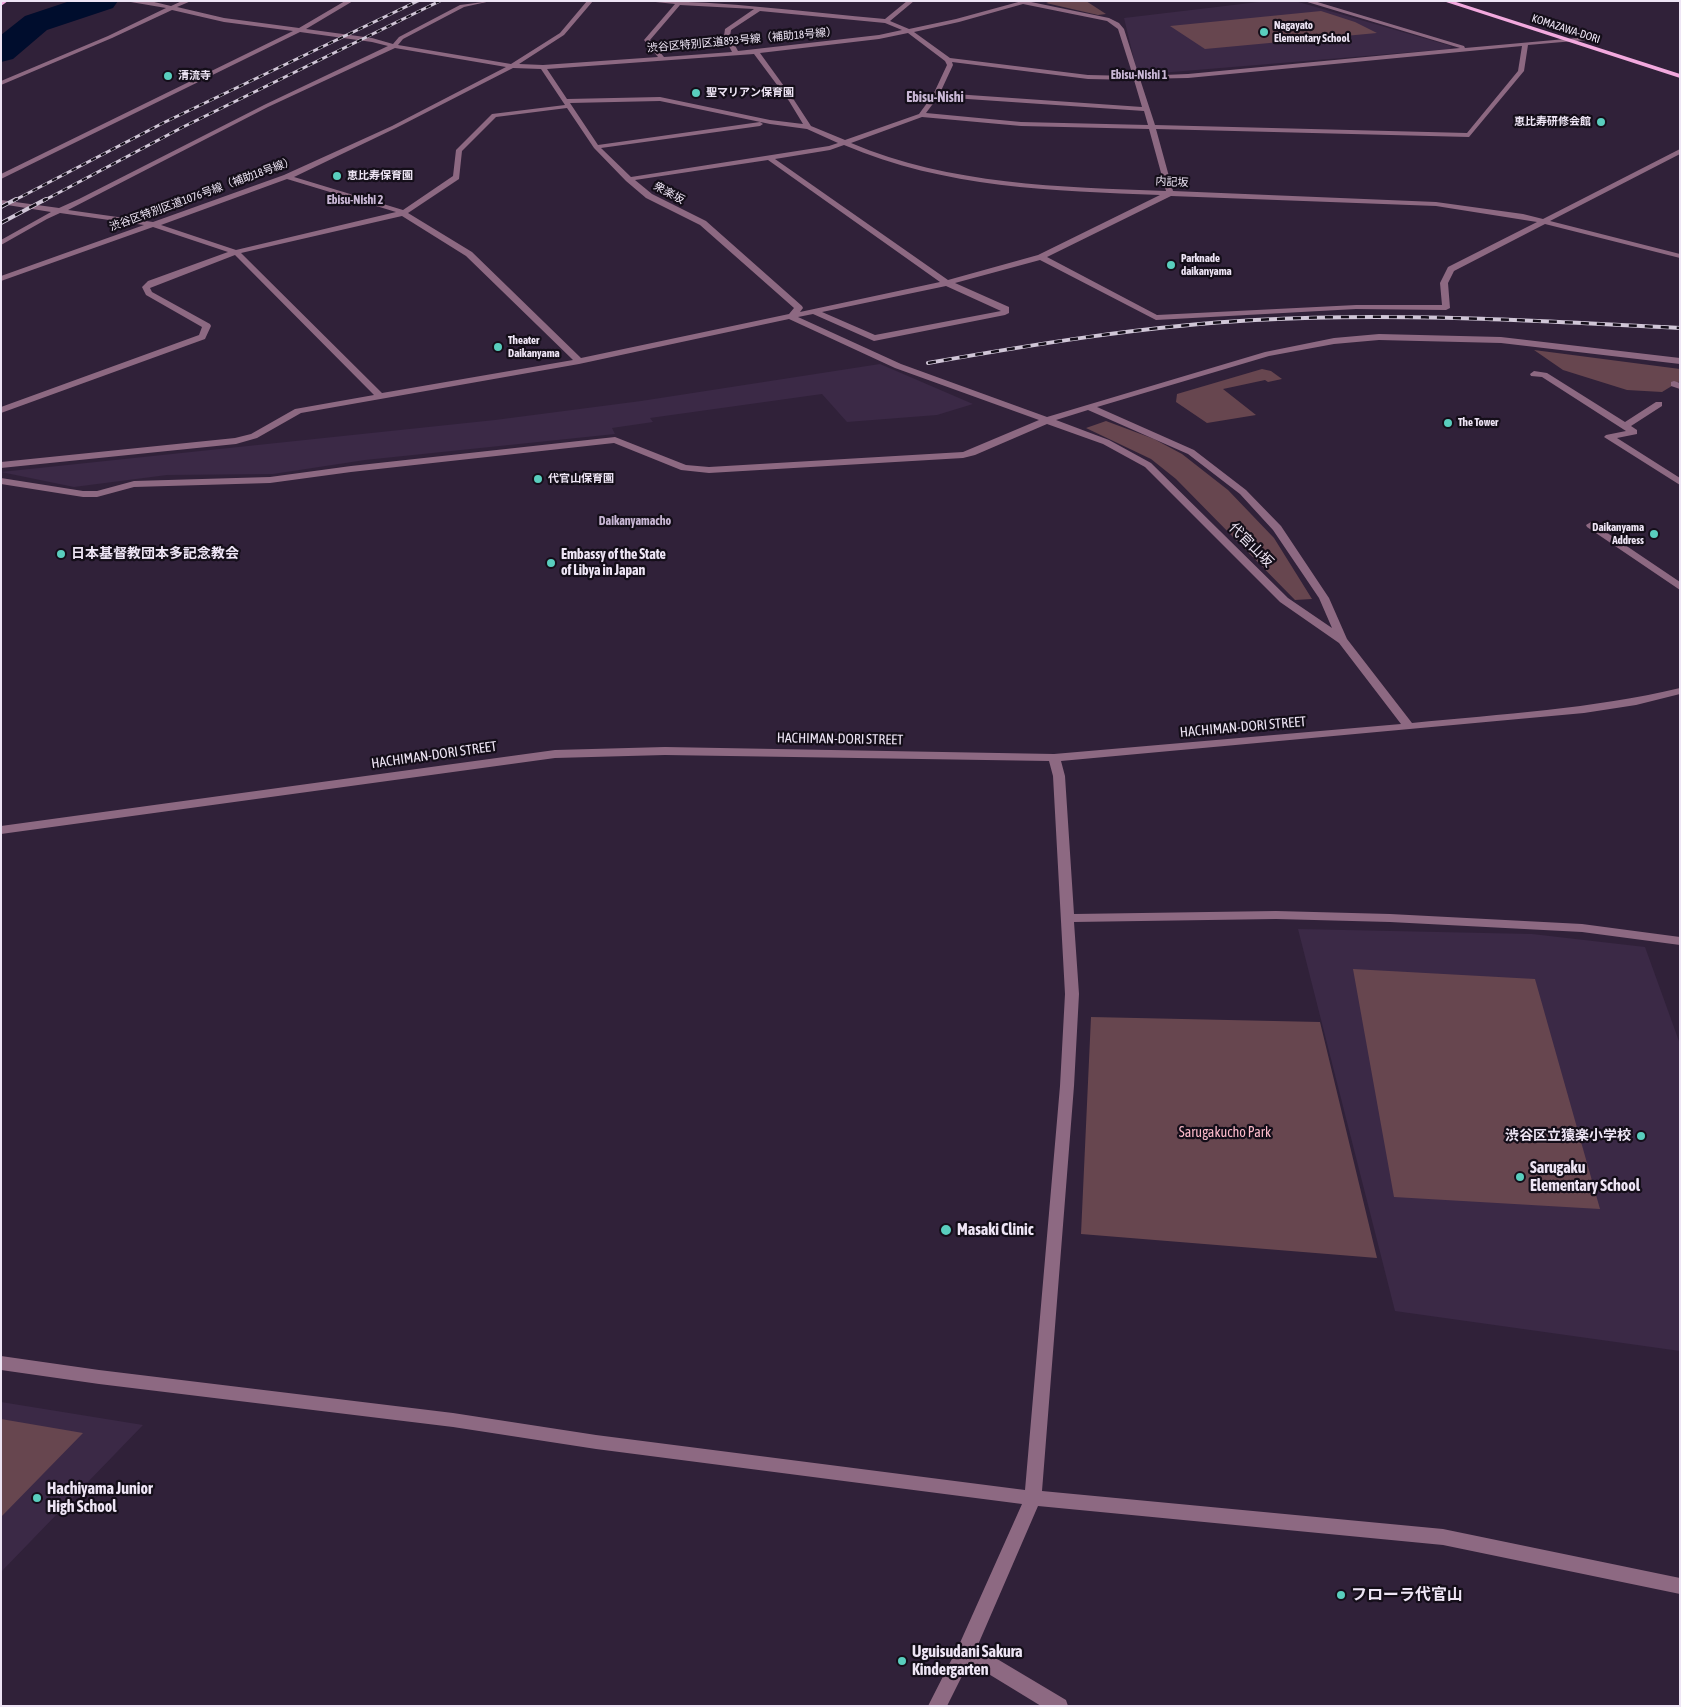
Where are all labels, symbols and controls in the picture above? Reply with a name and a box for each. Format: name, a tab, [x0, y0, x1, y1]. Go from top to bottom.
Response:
street label: KOMAZAWA-DORI	[1530, 12, 1602, 46]
place label: Nagayato Elementary School	[1274, 19, 1350, 45]
street label: 渋谷区特別区道893号線（補助18号線）	[646, 25, 838, 55]
marker: Nagayato Elementary School	[1258, 26, 1270, 38]
district label: Ebisu-Nishi 1	[1111, 68, 1167, 82]
place label: 清流寺	[178, 69, 211, 83]
marker: 清流寺	[162, 70, 174, 82]
place label: 聖マリアン保育園	[706, 86, 794, 100]
marker: 聖マリアン保育園	[690, 87, 702, 99]
district label: Ebisu-Nishi	[906, 90, 964, 106]
place label: 恵比寿研修会館	[1514, 115, 1591, 129]
marker: 恵比寿研修会館	[1595, 116, 1607, 128]
street label: 渋谷区特別区道1076号線（補助18号線）	[108, 154, 296, 234]
place label: 恵比寿保育園	[347, 169, 413, 183]
marker: 恵比寿保育園	[331, 170, 343, 182]
street label: 内記坂	[1155, 175, 1189, 189]
street label: 衆楽坂	[651, 179, 687, 207]
district label: Ebisu-Nishi 2	[327, 193, 383, 207]
place label: Parknade daikanyama	[1181, 252, 1232, 278]
marker: Parknade daikanyama	[1165, 259, 1177, 271]
place label: Theater Daikanyama	[508, 334, 560, 360]
marker: Theater Daikanyama	[492, 341, 504, 353]
place label: The Tower	[1458, 416, 1498, 430]
marker: The Tower	[1442, 417, 1454, 429]
place label: 代官山保育園	[548, 472, 614, 486]
marker: 代官山保育園	[532, 473, 544, 485]
district label: Daikanyamacho	[599, 514, 671, 528]
street label: 代官山坂	[1225, 519, 1277, 571]
place label: Daikanyama Address	[1592, 521, 1644, 547]
marker: Daikanyama Address	[1648, 528, 1660, 540]
place label: 日本基督教団本多記念教会	[71, 546, 239, 562]
place label: Embassy of the State of Libya in Japan	[561, 547, 666, 580]
marker: 日本基督教団本多記念教会	[55, 548, 67, 560]
marker: Embassy of the State of Libya in Japan	[545, 557, 557, 569]
street label: HACHIMAN-DORI STREET	[1179, 713, 1307, 741]
street label: HACHIMAN-DORI STREET	[777, 729, 903, 749]
street label: HACHIMAN-DORI STREET	[370, 738, 498, 772]
park label: Sarugakucho Park	[1179, 1125, 1271, 1141]
place label: 渋谷区立猿楽小学校	[1505, 1128, 1631, 1144]
marker: 渋谷区立猿楽小学校	[1635, 1130, 1647, 1142]
place label: Sarugaku Elementary School	[1530, 1158, 1640, 1196]
marker: Sarugaku Elementary School	[1514, 1171, 1526, 1183]
place label: Masaki Clinic	[957, 1220, 1034, 1240]
marker: Masaki Clinic	[939, 1223, 953, 1237]
place label: Hachiyama Junior High School	[47, 1479, 153, 1517]
marker: Hachiyama Junior High School	[31, 1492, 43, 1504]
place label: フローラ代官山	[1351, 1585, 1463, 1605]
marker: フローラ代官山	[1335, 1589, 1347, 1601]
place label: Uguisudani Sakura Kindergarten	[912, 1642, 1023, 1680]
marker: Uguisudani Sakura Kindergarten	[896, 1655, 908, 1667]

